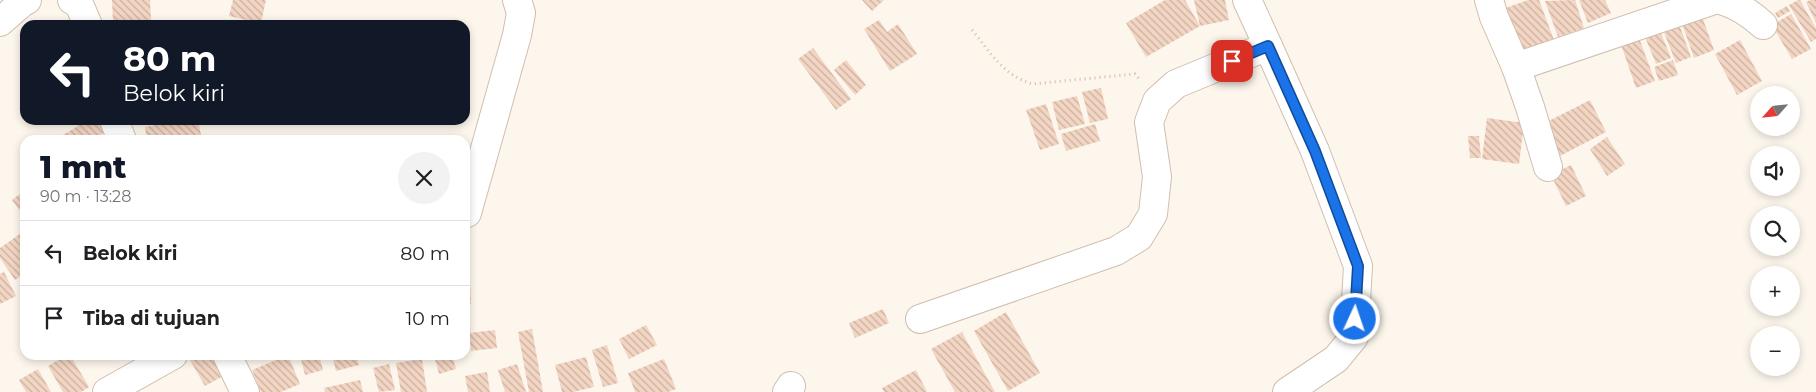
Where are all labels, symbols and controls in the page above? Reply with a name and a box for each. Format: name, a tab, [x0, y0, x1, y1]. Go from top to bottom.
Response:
text: 80 m	[123, 37, 217, 80]
icon: left	[40, 40, 105, 105]
pin	[1211, 40, 1253, 82]
icon: arrive	[1218, 47, 1246, 75]
text: Belok kiri	[123, 80, 225, 107]
north arrow	[1750, 86, 1800, 136]
map controls	[1750, 86, 1800, 376]
button: sound	[1750, 146, 1800, 196]
text: 1 mnt	[40, 149, 127, 186]
button: close	[398, 152, 450, 204]
text: 90 m · 13:28	[40, 187, 131, 206]
button: search	[1750, 206, 1800, 256]
icon: left	[40, 239, 68, 267]
text: Belok kiri	[83, 242, 178, 265]
text: 80 m	[400, 242, 450, 265]
button: +	[1750, 266, 1800, 316]
position arrow	[1328, 292, 1380, 344]
icon: arrive	[40, 304, 68, 332]
text: Tiba di tujuan	[83, 307, 220, 330]
text: 10 m	[405, 307, 450, 330]
button: −	[1750, 326, 1800, 376]

